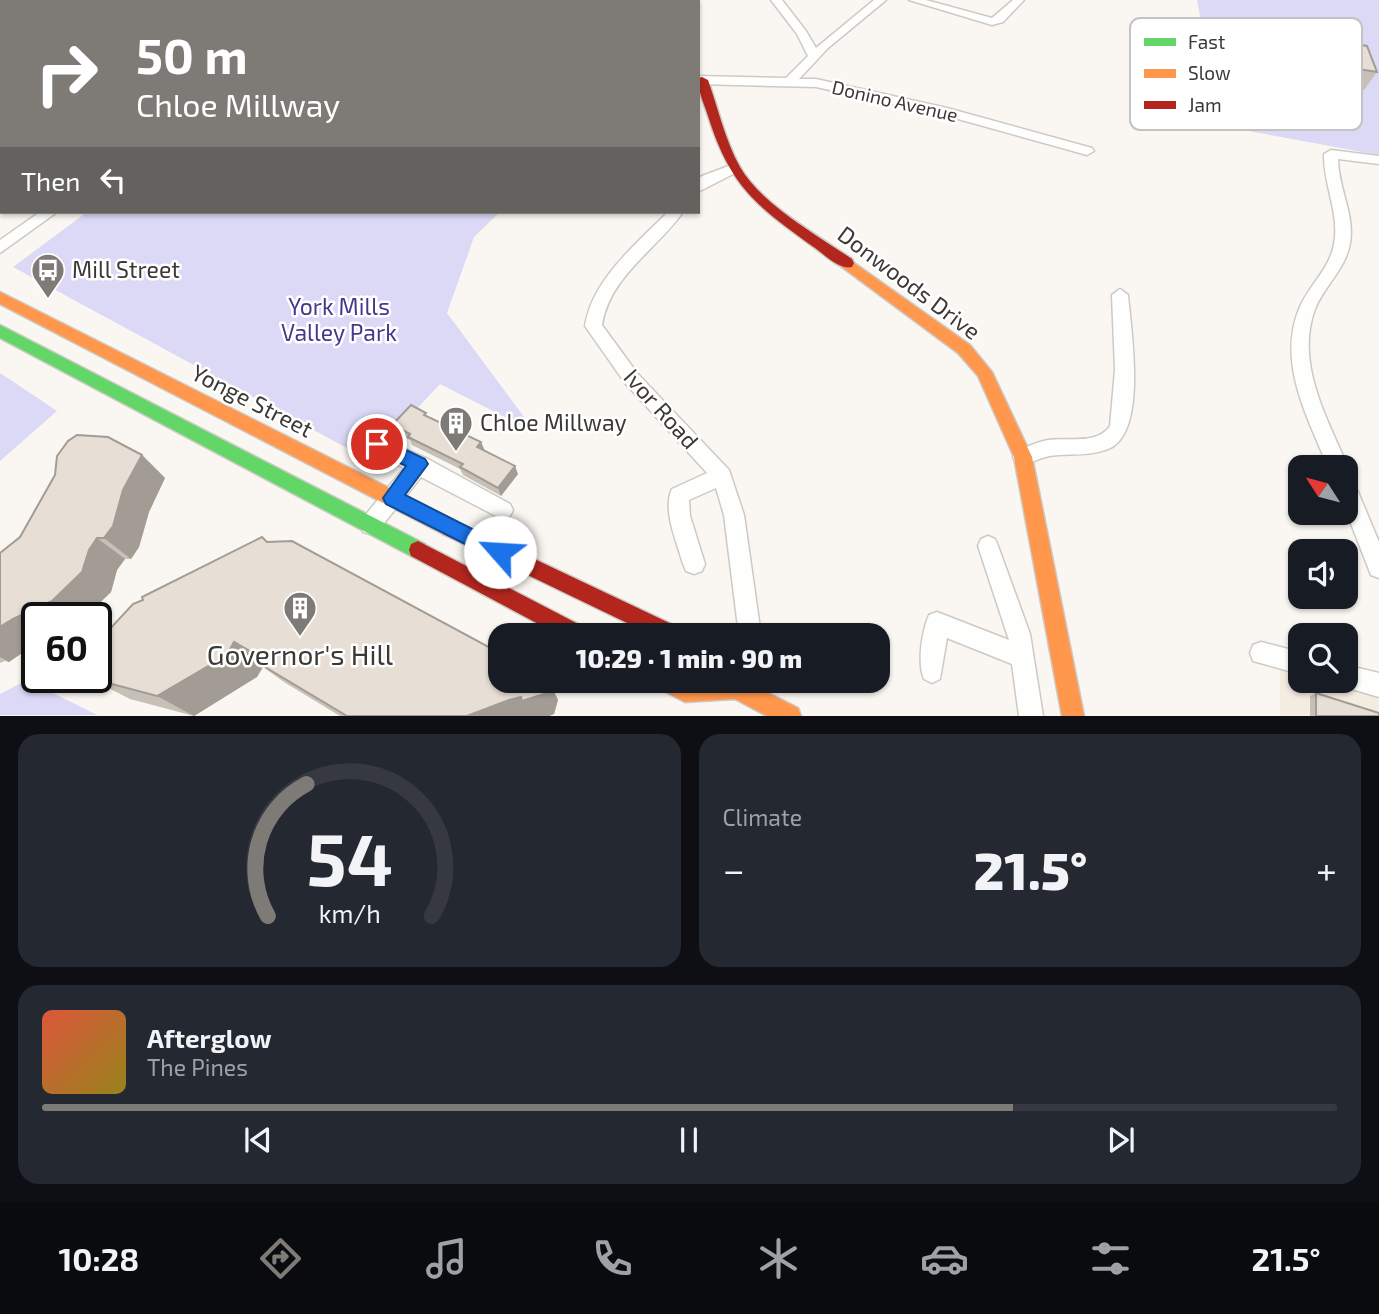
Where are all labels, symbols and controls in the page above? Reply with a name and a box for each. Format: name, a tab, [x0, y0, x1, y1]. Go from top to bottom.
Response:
legend	[1130, 18, 1362, 130]
text: 50 m	[136, 25, 248, 84]
icon: right	[21, 28, 112, 119]
text: Fast	[1188, 30, 1225, 53]
text: Slow	[1188, 61, 1231, 84]
street label: Donino Avenue	[830, 75, 960, 126]
text: Chloe Millway	[136, 85, 340, 123]
text: Jam	[1188, 93, 1222, 116]
icon: left	[94, 161, 132, 199]
text: Then	[21, 165, 80, 196]
street label: Donwoods Drive	[833, 219, 986, 345]
bus stop icon: Mill Street	[29, 251, 67, 300]
place label: Mill Street	[72, 255, 180, 283]
park label: York Mills Valley Park	[281, 292, 397, 346]
street label: Yonge Street	[187, 358, 318, 443]
street label: Ivor Road	[619, 363, 705, 454]
building icon: Chloe Millway	[437, 404, 475, 453]
place label: Chloe Millway	[480, 408, 627, 436]
pin	[347, 414, 407, 474]
icon: arrive	[358, 425, 396, 463]
north arrow	[1288, 455, 1358, 525]
map controls	[1288, 455, 1358, 693]
position arrow	[463, 515, 537, 589]
button: sound	[1288, 539, 1358, 609]
building icon: Governor's Hill	[281, 589, 319, 638]
speed limit sign: 60	[21, 602, 112, 693]
button: search	[1288, 623, 1358, 693]
place label: Governor's Hill	[207, 637, 394, 671]
text: 10:29 · 1 min · 90 m	[576, 642, 802, 673]
text: Climate	[723, 803, 802, 831]
text: 54	[306, 814, 393, 902]
text: 21.5°	[973, 838, 1087, 900]
text: −	[723, 846, 745, 892]
text: +	[1316, 846, 1337, 892]
text: km/h	[318, 898, 380, 928]
text: Afterglow	[147, 1022, 272, 1053]
text: The Pines	[147, 1053, 248, 1081]
icon: previous	[239, 1121, 277, 1159]
icon: pause	[670, 1121, 708, 1159]
icon: next	[1102, 1121, 1140, 1159]
icon: directions	[256, 1234, 305, 1283]
icon: music	[422, 1234, 471, 1283]
icon: phone	[588, 1234, 637, 1283]
icon: climate	[754, 1234, 803, 1283]
icon: car	[920, 1234, 969, 1283]
icon: filters	[1086, 1234, 1135, 1283]
text: 10:28	[58, 1239, 139, 1277]
text: 21.5°	[1252, 1239, 1320, 1277]

